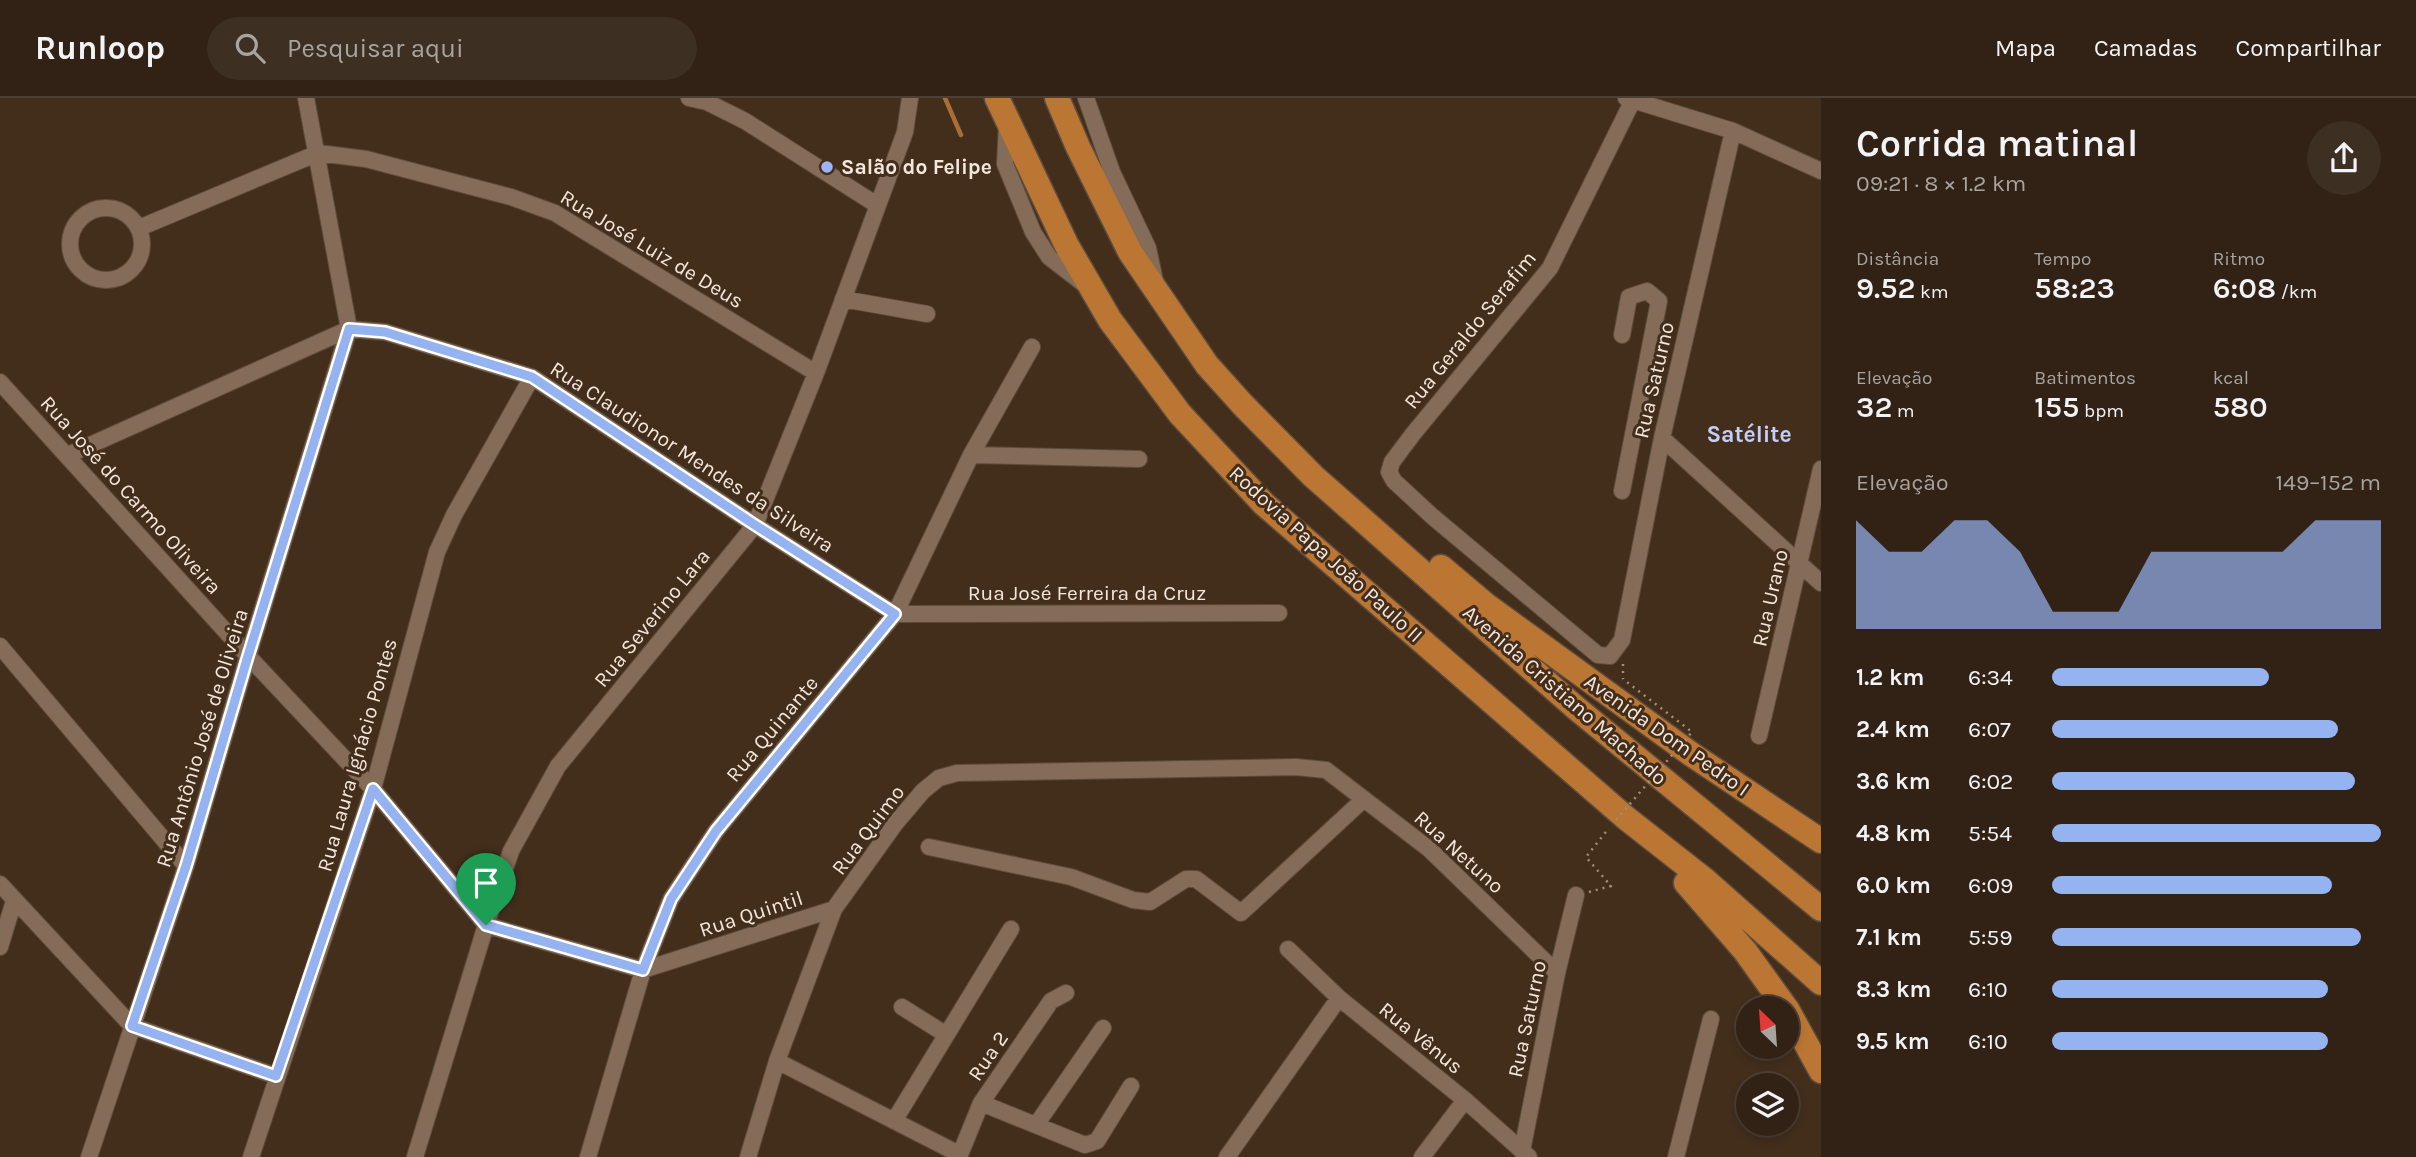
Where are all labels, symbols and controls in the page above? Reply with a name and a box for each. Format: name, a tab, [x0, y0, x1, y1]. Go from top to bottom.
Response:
search box	[207, 17, 697, 80]
text: Runloop	[35, 29, 165, 67]
icon: search	[231, 29, 269, 67]
text: Pesquisar aqui	[287, 33, 464, 64]
text: Mapa	[1995, 34, 2056, 62]
text: Camadas	[2094, 34, 2198, 62]
text: Compartilhar	[2236, 34, 2381, 62]
text: Corrida matinal	[1856, 121, 2138, 166]
button: share	[2307, 121, 2381, 195]
place label: Salão do Felipe	[841, 155, 992, 179]
marker: Salão do Felipe	[819, 159, 835, 175]
text: 09:21 · 8 × 1.2 km	[1856, 170, 2026, 197]
street label: Rua José Luiz de Deus	[556, 185, 748, 313]
street label: Rua Geraldo Serafim	[1399, 246, 1541, 414]
text: Distância	[1856, 248, 1939, 270]
text: Tempo	[2034, 248, 2091, 270]
text: Ritmo	[2213, 248, 2265, 270]
text: 9.52	[1856, 270, 1915, 306]
text: 58:23	[2034, 270, 2115, 306]
text: 6:08	[2213, 270, 2276, 306]
text: km	[1915, 281, 1948, 303]
text: /km	[2276, 281, 2317, 303]
street label: Rua Saturno	[1629, 319, 1679, 441]
street label: Rua Claudionor Mendes da Silveira	[546, 356, 838, 558]
text: Elevação	[1856, 367, 1932, 389]
text: Batimentos	[2034, 367, 2136, 389]
text: kcal	[2213, 367, 2249, 389]
text: 32	[1856, 389, 1892, 425]
text: 155	[2034, 389, 2079, 425]
text: 580	[2213, 389, 2268, 425]
street label: Rua José do Carmo Oliveira	[36, 391, 226, 599]
text: m	[1892, 400, 1915, 422]
text: bpm	[2079, 400, 2124, 422]
district label: Satélite	[1706, 421, 1792, 448]
street label: Rodovia Papa João Paulo II	[1224, 461, 1428, 647]
text: Elevação	[1856, 469, 1949, 496]
text: 149–152 m	[2275, 469, 2381, 496]
street label: Rua Severino Lara	[589, 544, 715, 692]
street label: Rua Urano	[1747, 547, 1793, 649]
street label: Rua José Ferreira da Cruz	[968, 581, 1206, 605]
street label: Avenida Cristiano Machado	[1458, 600, 1672, 790]
street label: Rua Antônio José de Oliveira	[151, 606, 253, 870]
street label: Rua Laura Ignácio Pontes	[312, 636, 402, 874]
text: 1.2 km	[1856, 664, 1924, 691]
text: 6:34	[1968, 664, 2013, 691]
street label: Avenida Dom Pedro I	[1580, 669, 1754, 801]
street label: Rua Quinante	[721, 671, 823, 787]
text: 2.4 km	[1856, 716, 1930, 743]
text: 6:07	[1968, 716, 2011, 743]
text: 3.6 km	[1856, 768, 1930, 795]
text: 6:02	[1968, 768, 2013, 795]
street label: Rua Quimo	[827, 780, 909, 880]
street label: Rua Netuno	[1409, 806, 1509, 898]
text: 4.8 km	[1856, 820, 1931, 847]
text: 5:54	[1968, 820, 2012, 847]
pin	[456, 853, 516, 925]
icon: arrive	[467, 864, 505, 902]
text: 6.0 km	[1856, 872, 1931, 899]
text: 6:09	[1968, 872, 2013, 899]
street label: Rua Quintil	[696, 886, 806, 942]
text: 7.1 km	[1856, 924, 1922, 951]
text: 5:59	[1968, 924, 2013, 951]
street label: Rua Saturno	[1503, 958, 1551, 1080]
text: 8.3 km	[1856, 976, 1931, 1003]
text: 6:10	[1968, 976, 2008, 1003]
north arrow	[1736, 996, 1799, 1059]
map controls	[1736, 996, 1799, 1136]
street label: Rua Vênus	[1374, 997, 1468, 1079]
street label: Rua 2	[963, 1027, 1013, 1085]
text: 9.5 km	[1856, 1028, 1930, 1055]
text: 6:10	[1968, 1028, 2008, 1055]
button: layers	[1736, 1073, 1799, 1136]

